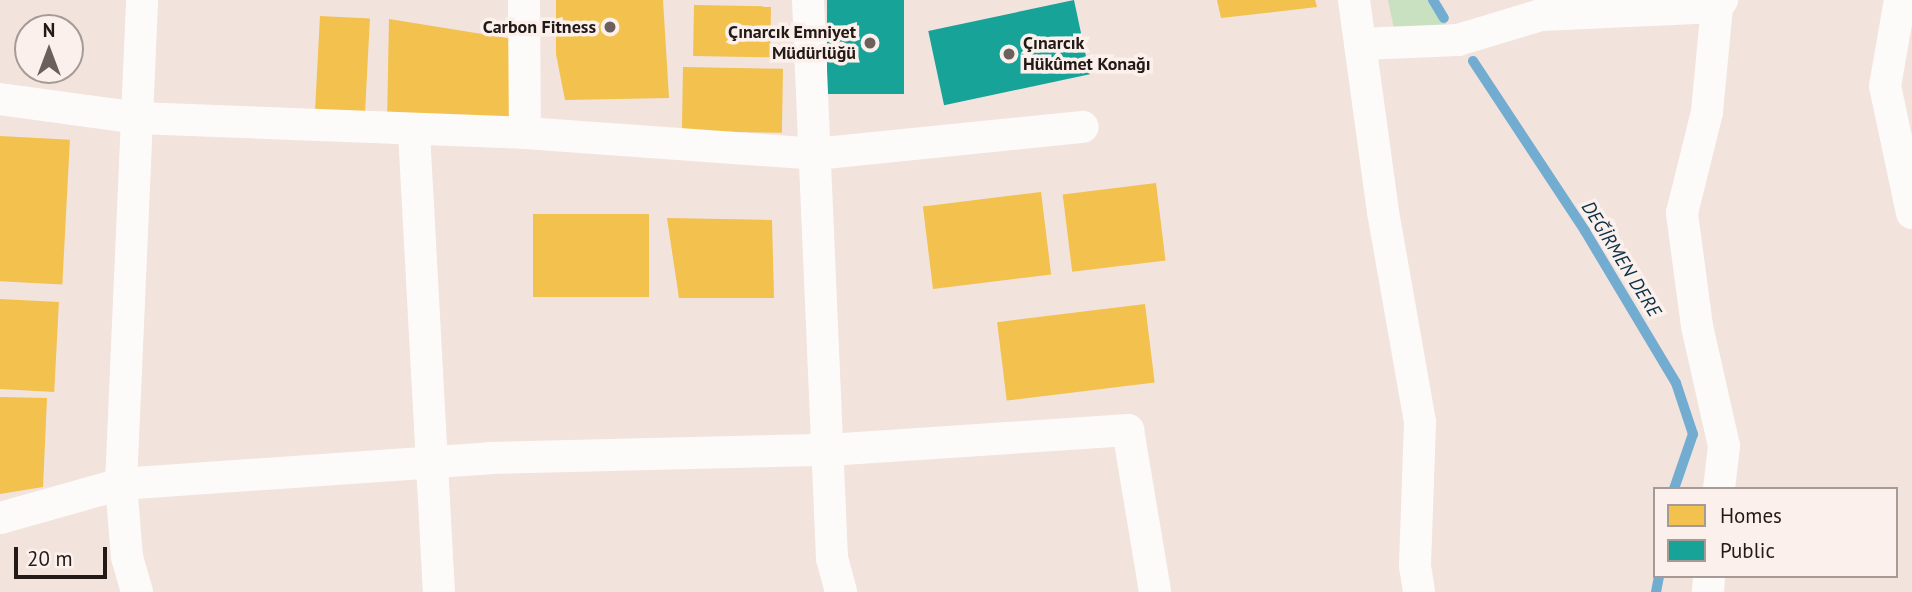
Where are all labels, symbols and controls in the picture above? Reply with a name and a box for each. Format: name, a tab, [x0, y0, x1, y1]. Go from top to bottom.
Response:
north arrow	[14, 14, 84, 84]
place label: Carbon Fitness	[483, 16, 596, 38]
text: N	[43, 18, 55, 42]
marker: Carbon Fitness	[602, 19, 618, 35]
place label: Çınarcık Emniyet Müdürlüğü	[728, 22, 856, 64]
place label: Çınarcık Hükûmet Konağı	[1023, 33, 1151, 76]
marker: Çınarcık Emniyet Müdürlüğü	[862, 35, 878, 51]
marker: Çınarcık Hükûmet Konağı	[1001, 46, 1017, 62]
water label: DEĞİRMEN DERE	[1576, 197, 1666, 321]
legend	[1653, 487, 1898, 578]
text: Homes	[1720, 502, 1782, 529]
scale bar	[18, 532, 110, 576]
text: Public	[1720, 537, 1775, 564]
text: 20 m	[27, 545, 73, 572]

